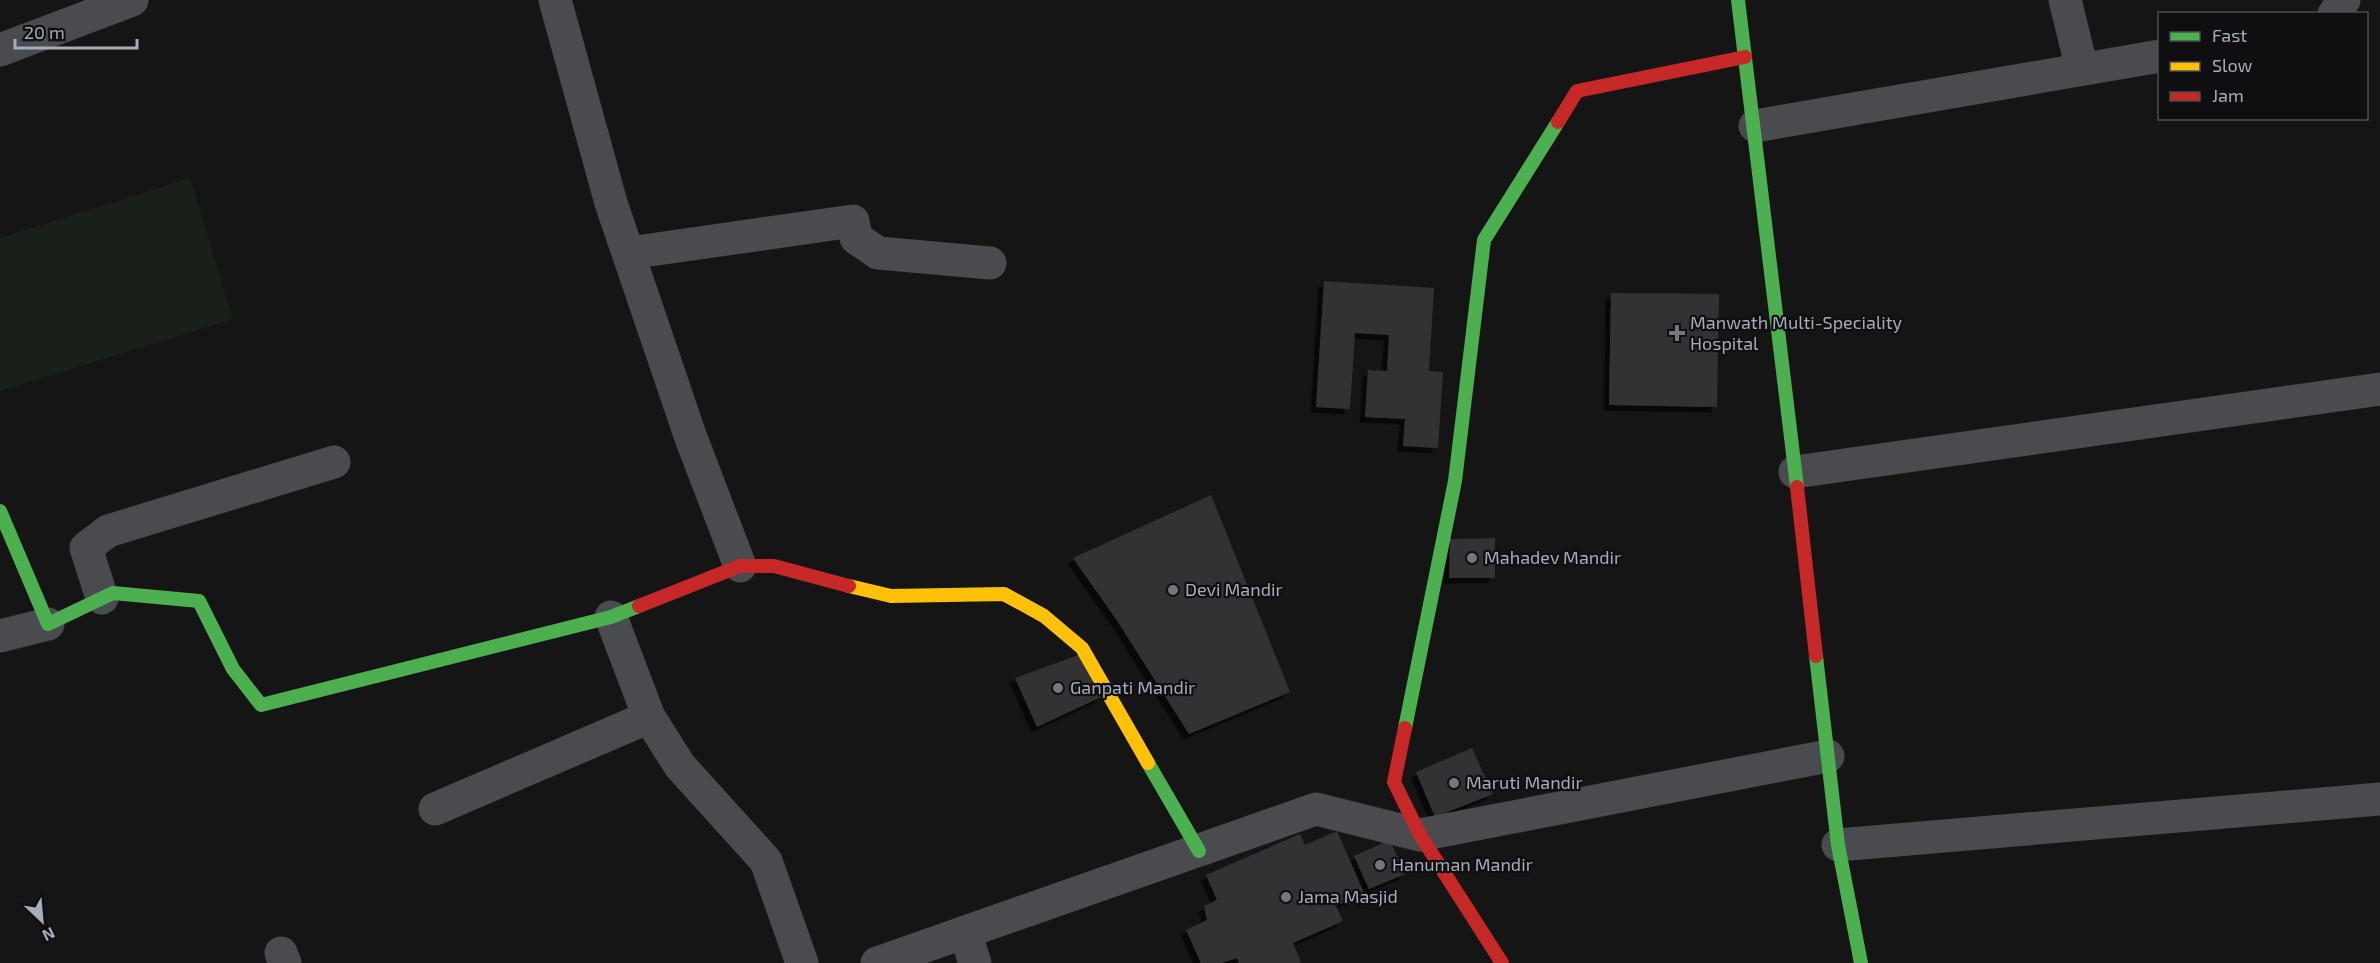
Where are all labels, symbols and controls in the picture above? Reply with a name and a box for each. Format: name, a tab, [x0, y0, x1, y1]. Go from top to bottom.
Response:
scale bar	[15, 12, 136, 50]
legend	[2158, 12, 2368, 120]
text: 20 m	[24, 21, 65, 43]
text: Fast	[2212, 24, 2247, 46]
text: Slow	[2212, 54, 2253, 76]
text: Jam	[2212, 84, 2244, 106]
place label: Manwath Multi-Speciality Hospital	[1690, 311, 1903, 354]
marker: Manwath Multi-Speciality Hospital	[1668, 324, 1686, 342]
place label: Mahadev Mandir	[1484, 546, 1621, 568]
marker: Mahadev Mandir	[1465, 551, 1479, 565]
place label: Devi Mandir	[1185, 578, 1283, 600]
marker: Devi Mandir	[1166, 583, 1180, 597]
place label: Ganpati Mandir	[1070, 676, 1195, 698]
marker: Ganpati Mandir	[1051, 681, 1065, 695]
place label: Maruti Mandir	[1466, 771, 1583, 793]
marker: Maruti Mandir	[1447, 776, 1461, 790]
place label: Hanuman Mandir	[1392, 853, 1533, 875]
marker: Hanuman Mandir	[1373, 858, 1387, 872]
place label: Jama Masjid	[1298, 885, 1398, 907]
marker: Jama Masjid	[1279, 890, 1293, 904]
north arrow	[12, 891, 72, 951]
text: N	[39, 924, 58, 946]

